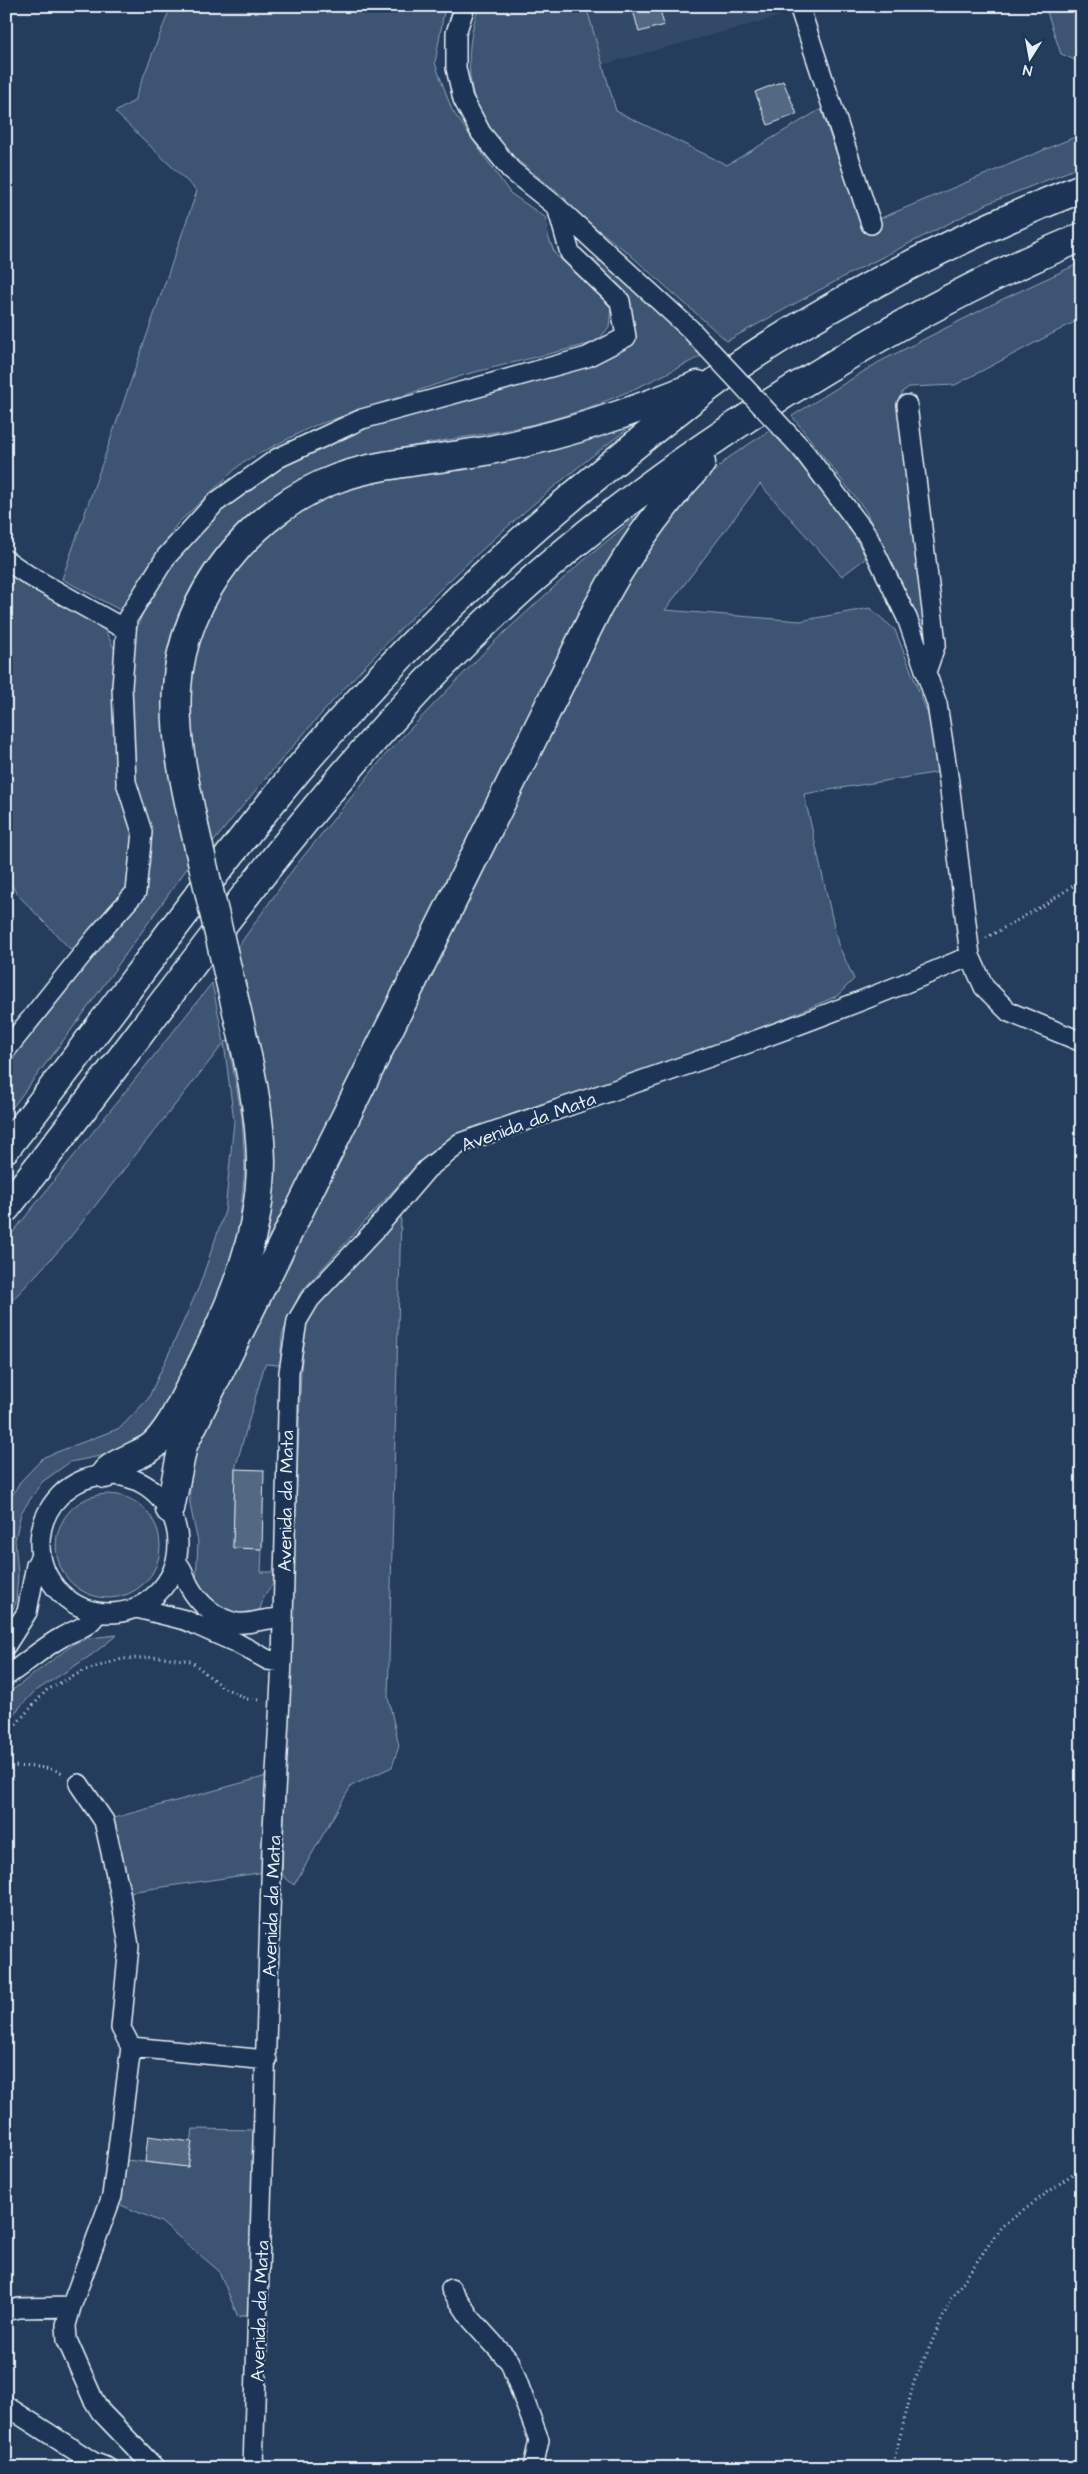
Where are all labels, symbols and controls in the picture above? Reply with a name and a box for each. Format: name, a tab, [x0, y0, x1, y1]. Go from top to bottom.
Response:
north arrow	[1006, 32, 1056, 82]
text: N	[1021, 59, 1034, 80]
street label: Avenida da Mata	[457, 1085, 600, 1159]
street label: Avenida da Mata	[272, 1430, 301, 1572]
street label: Avenida da Mata	[257, 1835, 288, 1977]
street label: Avenida da Mata	[245, 2240, 276, 2382]

